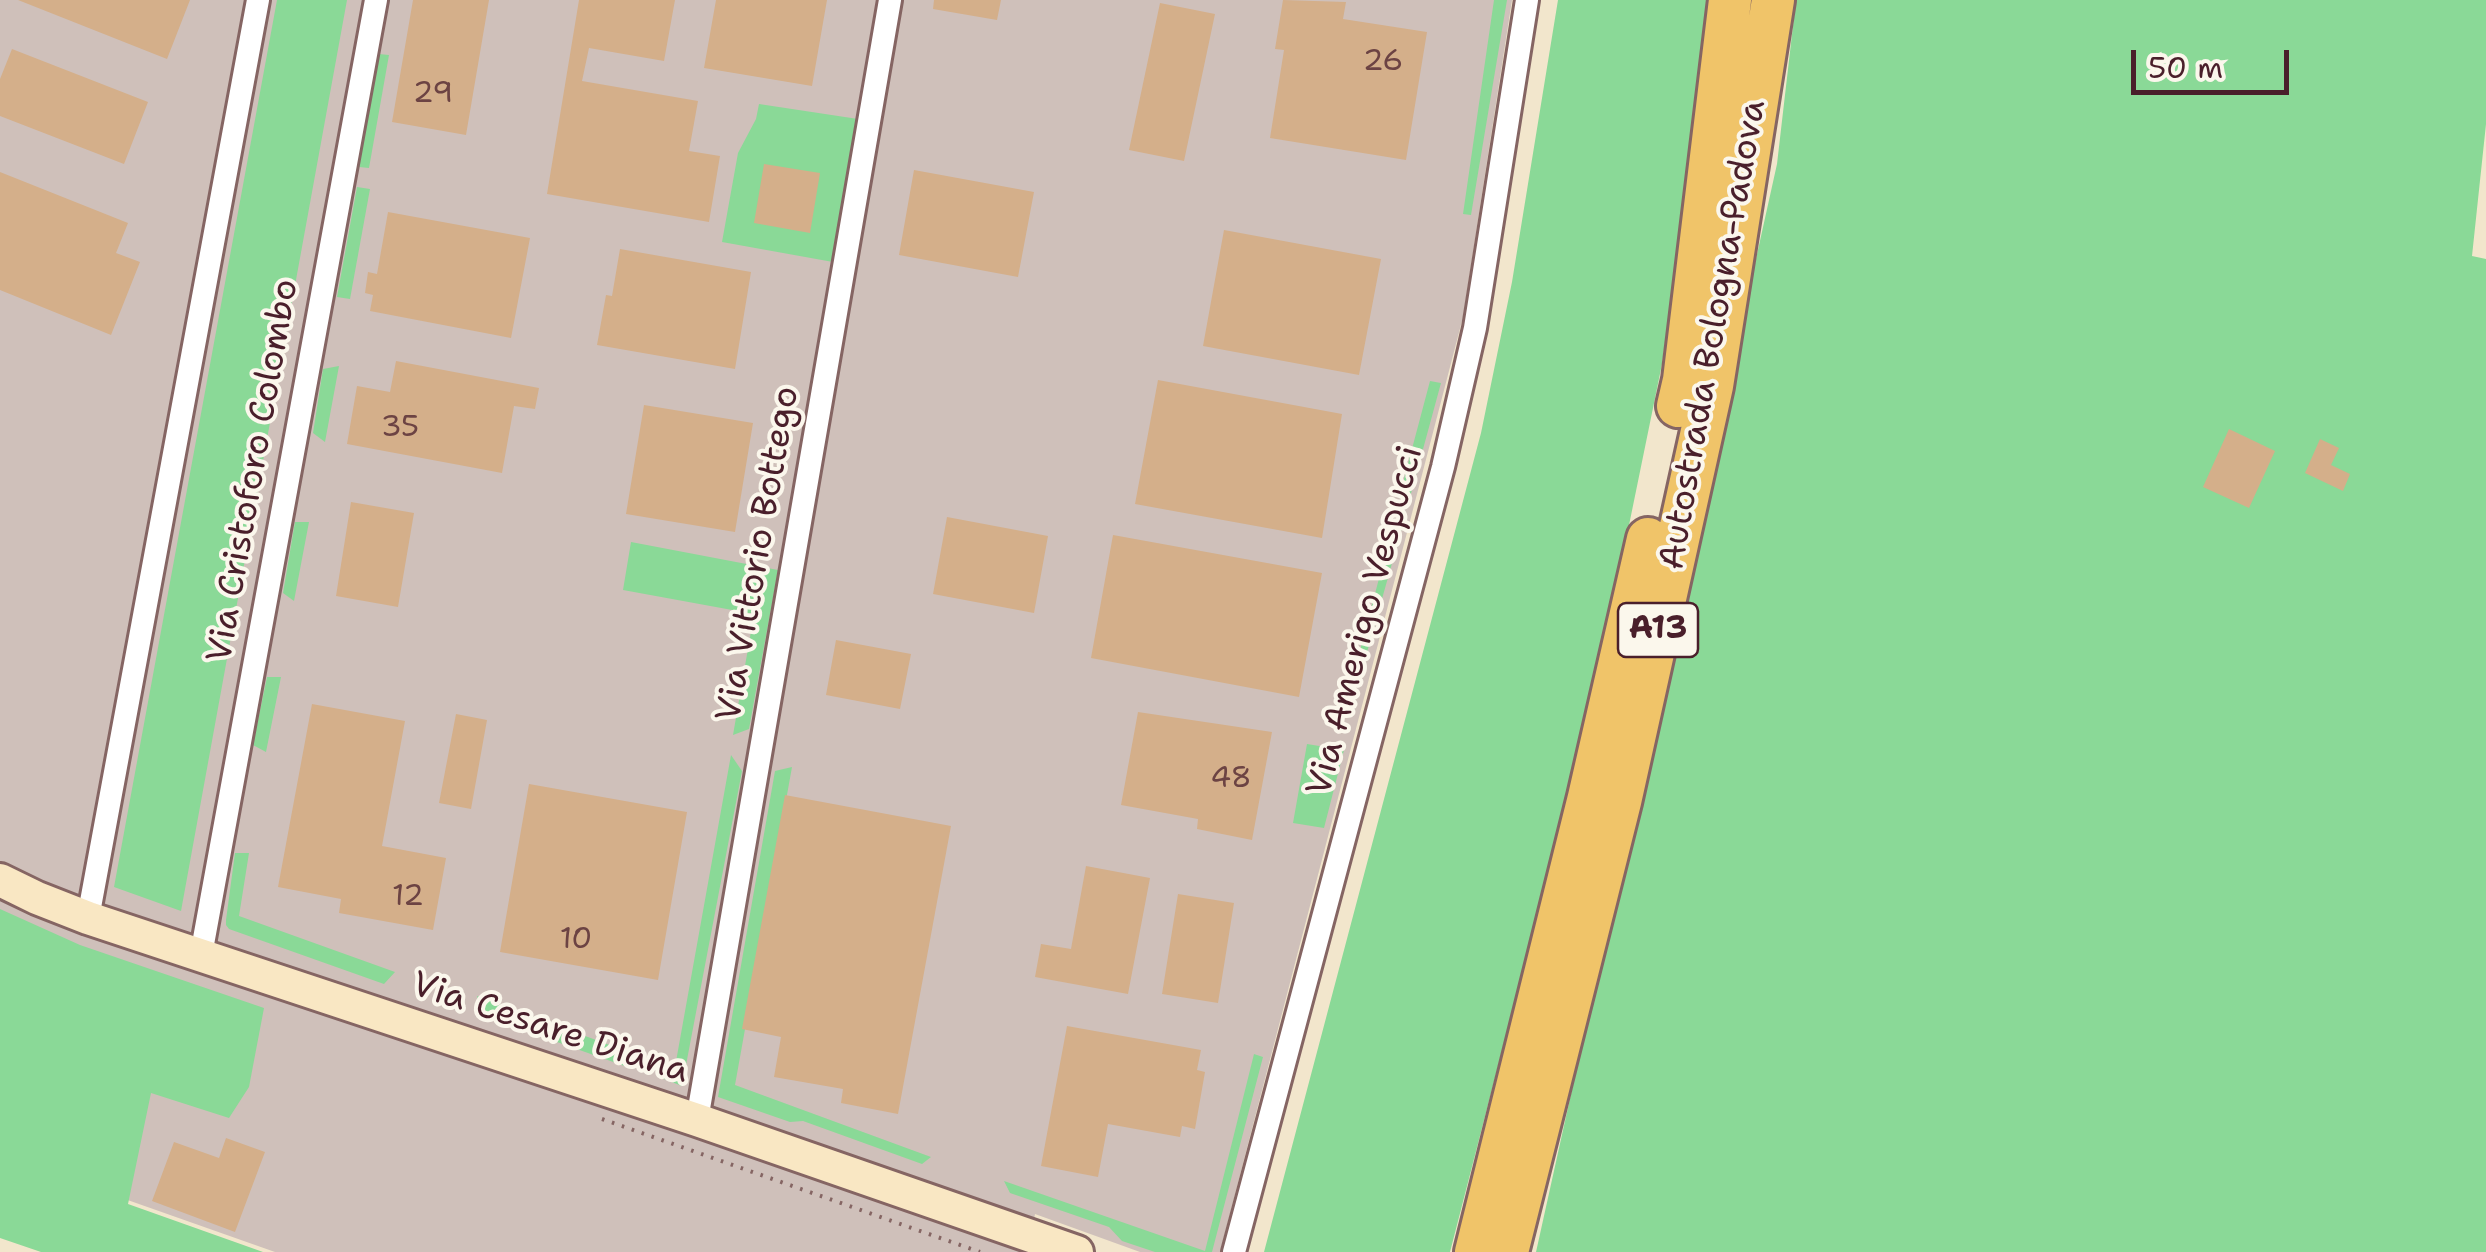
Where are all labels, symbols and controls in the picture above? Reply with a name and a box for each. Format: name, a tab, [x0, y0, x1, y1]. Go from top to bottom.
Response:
scale bar	[2136, 30, 2294, 92]
house number: 26	[1363, 44, 1403, 80]
text: 50 m	[2148, 47, 2223, 88]
house number: 29	[413, 76, 453, 112]
street label: Autostrada Bologna-Padova	[1652, 97, 1776, 573]
street label: Via Cristoforo Colombo	[200, 276, 308, 666]
street label: Via Vittorio Bottego	[709, 383, 809, 725]
house number: 35	[381, 410, 419, 446]
street label: Via Amerigo Vespucci	[1299, 442, 1433, 800]
road number: A13	[1618, 603, 1698, 657]
house number: 48	[1210, 761, 1252, 797]
house number: 12	[392, 879, 424, 915]
house number: 10	[560, 922, 592, 958]
street label: Via Cesare Diana	[406, 964, 694, 1094]

